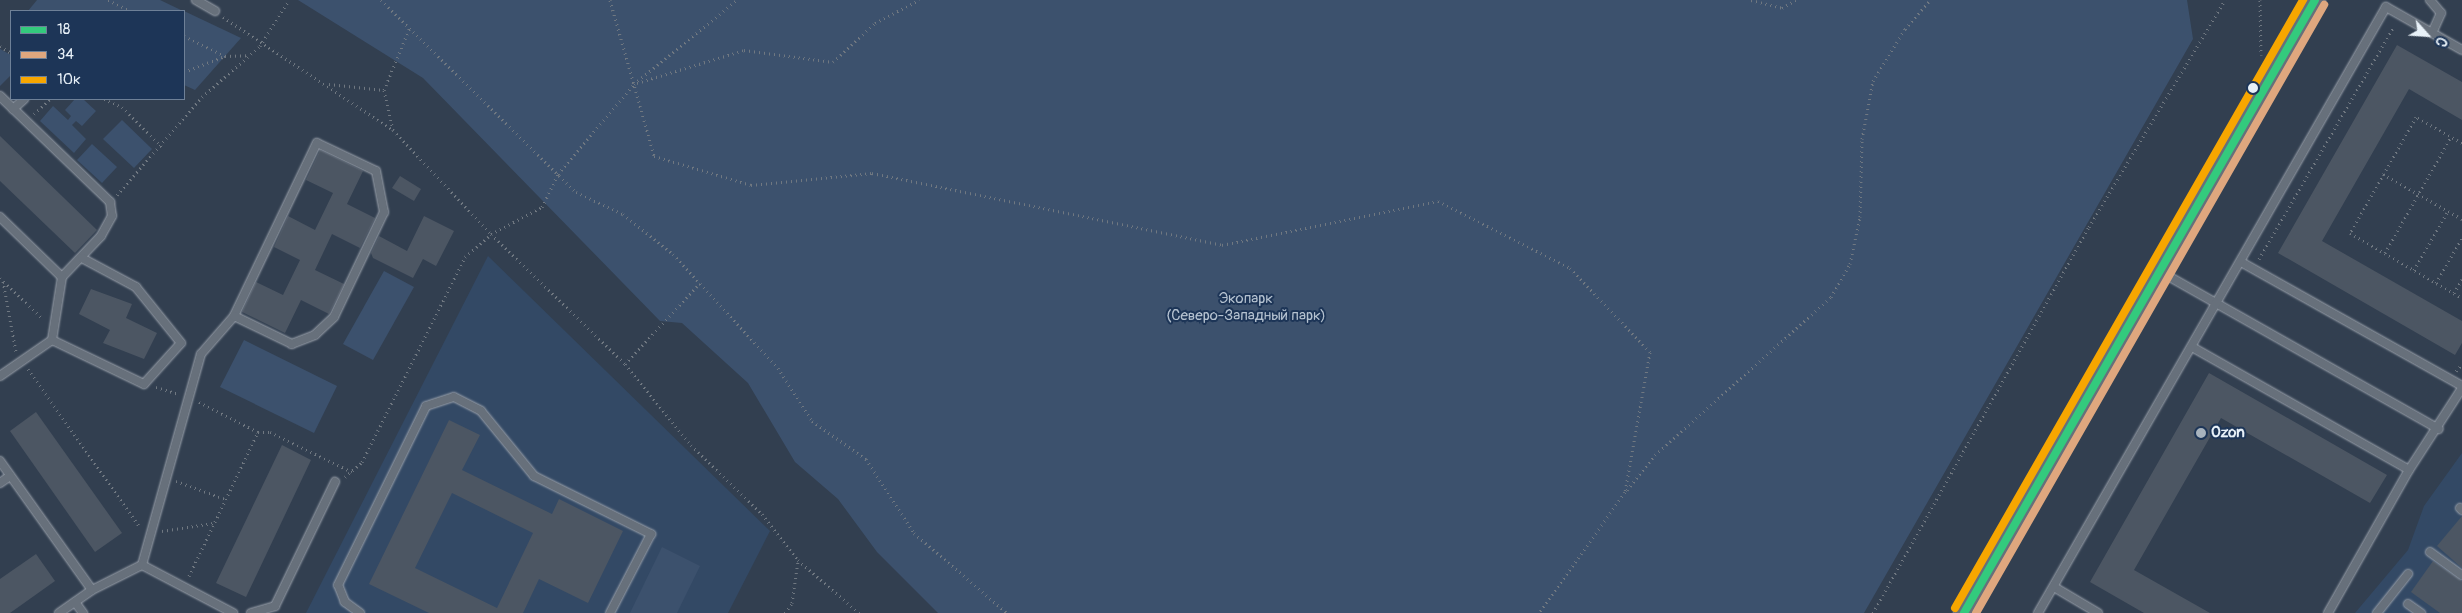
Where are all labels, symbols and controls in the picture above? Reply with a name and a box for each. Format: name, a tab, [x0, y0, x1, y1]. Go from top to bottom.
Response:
legend	[10, 10, 185, 100]
north arrow	[2402, 10, 2452, 60]
text: 18	[57, 20, 70, 39]
text: С	[2431, 34, 2450, 49]
text: 34	[57, 45, 74, 64]
text: 10к	[57, 70, 81, 89]
unlabelled marker	[2248, 83, 2258, 93]
park label: Экопарк (Северо-Западный парк)	[1166, 289, 1326, 324]
place label: Ozon	[2211, 424, 2245, 442]
marker: Ozon	[2195, 427, 2207, 439]

